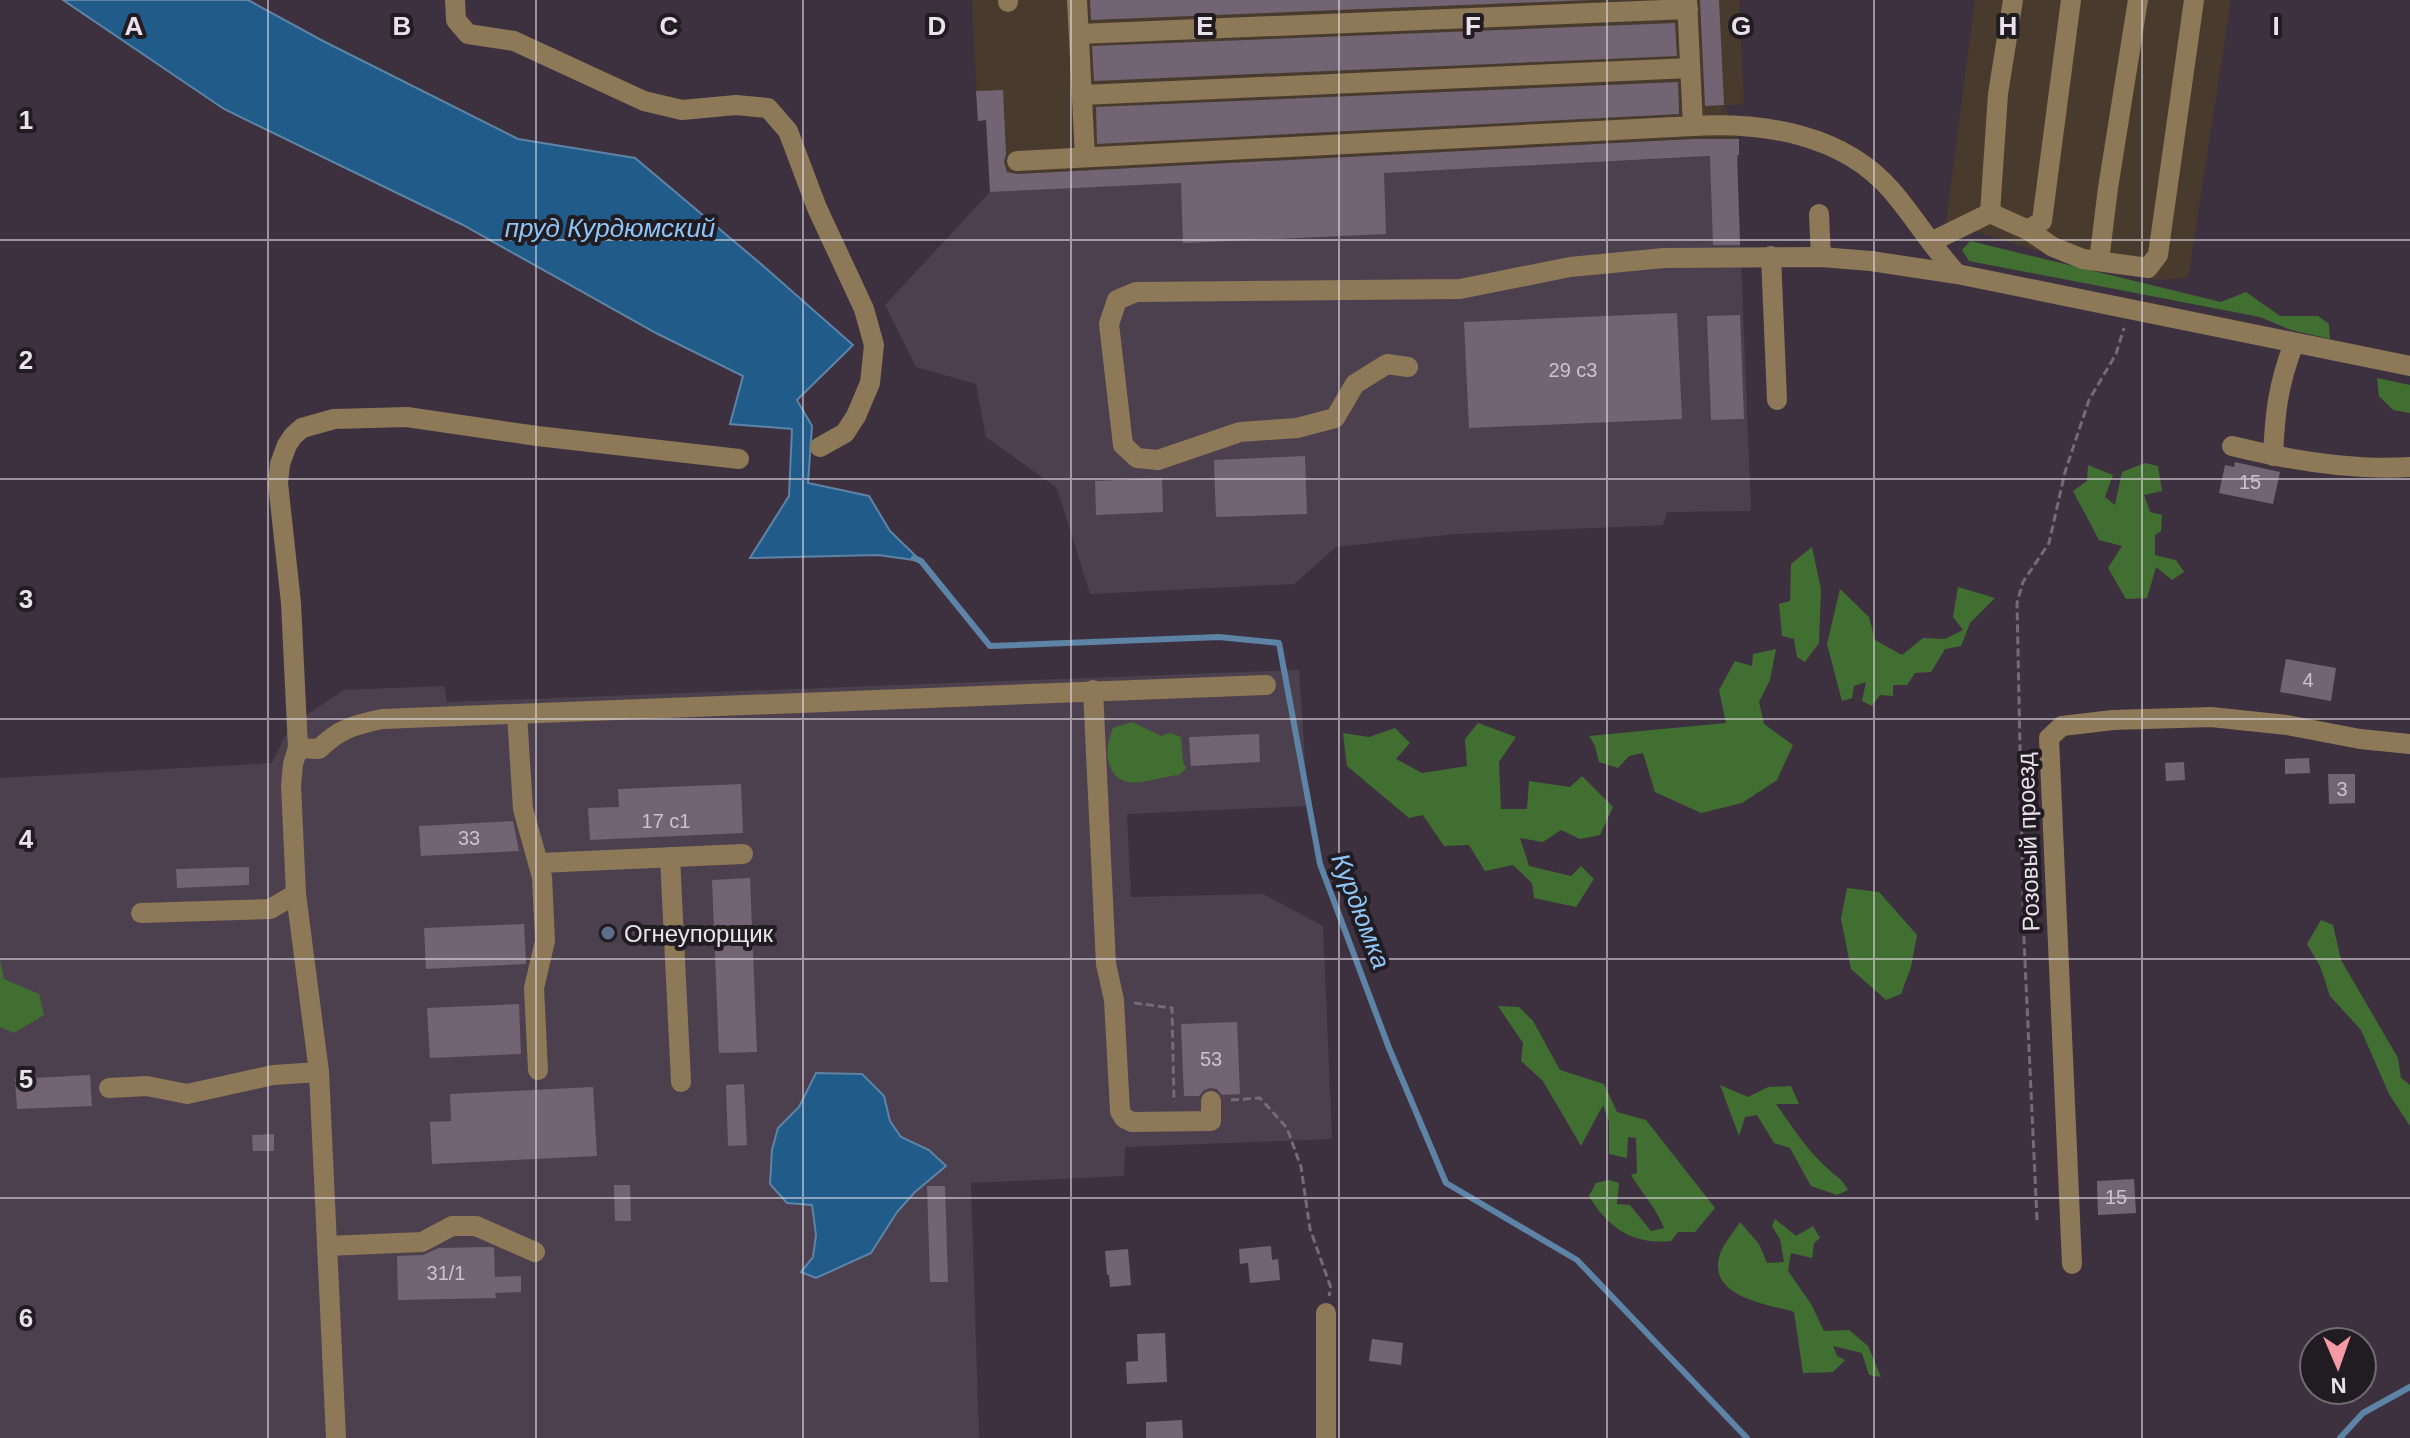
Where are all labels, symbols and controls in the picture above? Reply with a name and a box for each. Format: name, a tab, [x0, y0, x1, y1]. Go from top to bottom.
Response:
text: A	[125, 11, 144, 41]
text: B	[393, 11, 411, 41]
text: C	[660, 11, 679, 41]
text: D	[928, 11, 946, 41]
text: E	[1196, 11, 1214, 41]
text: F	[1465, 11, 1481, 41]
text: G	[1731, 11, 1751, 41]
text: H	[1999, 11, 2017, 41]
text: I	[2272, 11, 2280, 41]
text: 1	[19, 105, 33, 135]
water label: пруд Курдюмский	[505, 213, 715, 243]
text: 2	[19, 345, 33, 375]
house number: 29 с3	[1549, 359, 1597, 381]
house number: 15	[2239, 471, 2261, 493]
text: 3	[19, 584, 33, 614]
house number: 4	[2302, 669, 2314, 691]
street label: Розовый проезд	[2011, 752, 2045, 932]
house number: 3	[2336, 778, 2348, 800]
house number: 17 с1	[642, 810, 690, 832]
text: 4	[19, 824, 34, 854]
house number: 33	[458, 827, 480, 849]
water label: Курдюмка	[1325, 849, 1397, 973]
place label: Огнеупорщик	[624, 920, 774, 947]
marker: Огнеупорщик	[599, 924, 617, 942]
house number: 53	[1200, 1048, 1222, 1070]
text: 5	[19, 1064, 33, 1094]
house number: 15	[2105, 1186, 2127, 1208]
house number: 31/1	[427, 1262, 465, 1284]
text: 6	[19, 1303, 33, 1333]
north arrow	[2298, 1326, 2378, 1406]
text: N	[2330, 1373, 2347, 1398]

